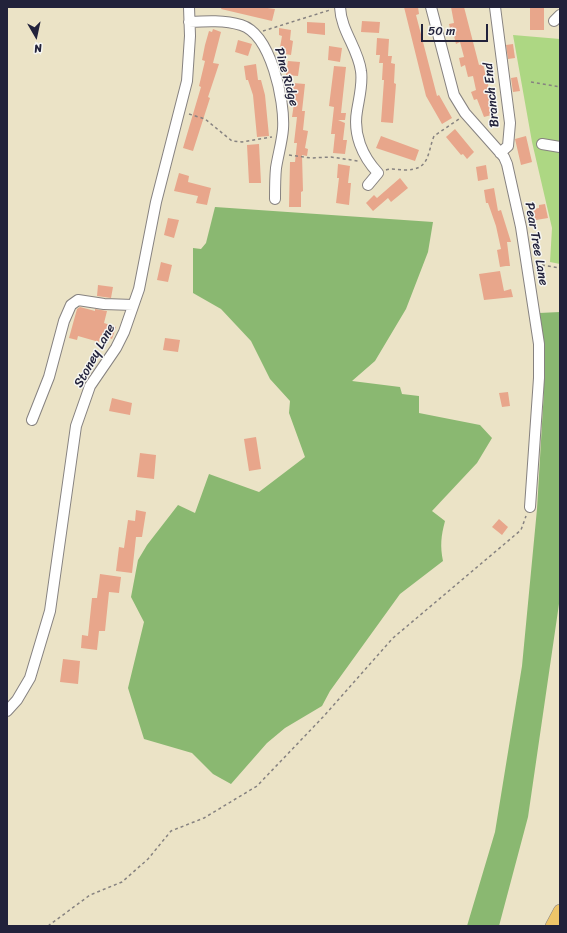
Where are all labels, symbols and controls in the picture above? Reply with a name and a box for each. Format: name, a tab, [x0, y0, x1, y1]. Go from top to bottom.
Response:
north arrow	[16, 16, 56, 56]
scale bar	[423, 16, 490, 42]
text: 50 m	[428, 20, 455, 42]
text: N	[33, 38, 43, 58]
street label: Pine Ridge	[271, 46, 301, 108]
street label: Branch End	[481, 62, 503, 128]
street label: Pear Tree Lane	[521, 201, 551, 287]
street label: Stoney Lane	[71, 321, 119, 391]

